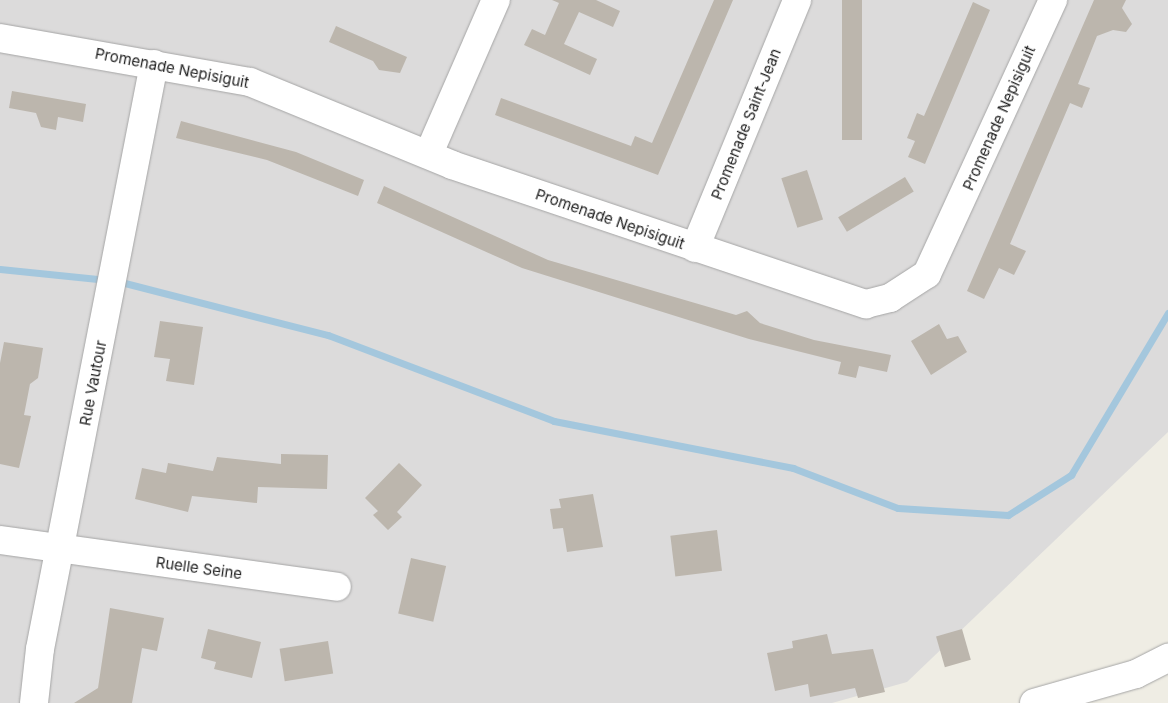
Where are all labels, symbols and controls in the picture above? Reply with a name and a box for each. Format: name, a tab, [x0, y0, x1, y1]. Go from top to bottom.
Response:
street label: Promenade Nepisiguit	[959, 43, 1039, 193]
street label: Promenade Nepisiguit	[94, 44, 250, 92]
street label: Promenade Saint-Jean	[707, 46, 785, 202]
street label: Promenade Nepisiguit	[533, 185, 687, 253]
street label: Rue Vautour	[76, 339, 110, 427]
street label: Ruelle Seine	[155, 553, 243, 583]

